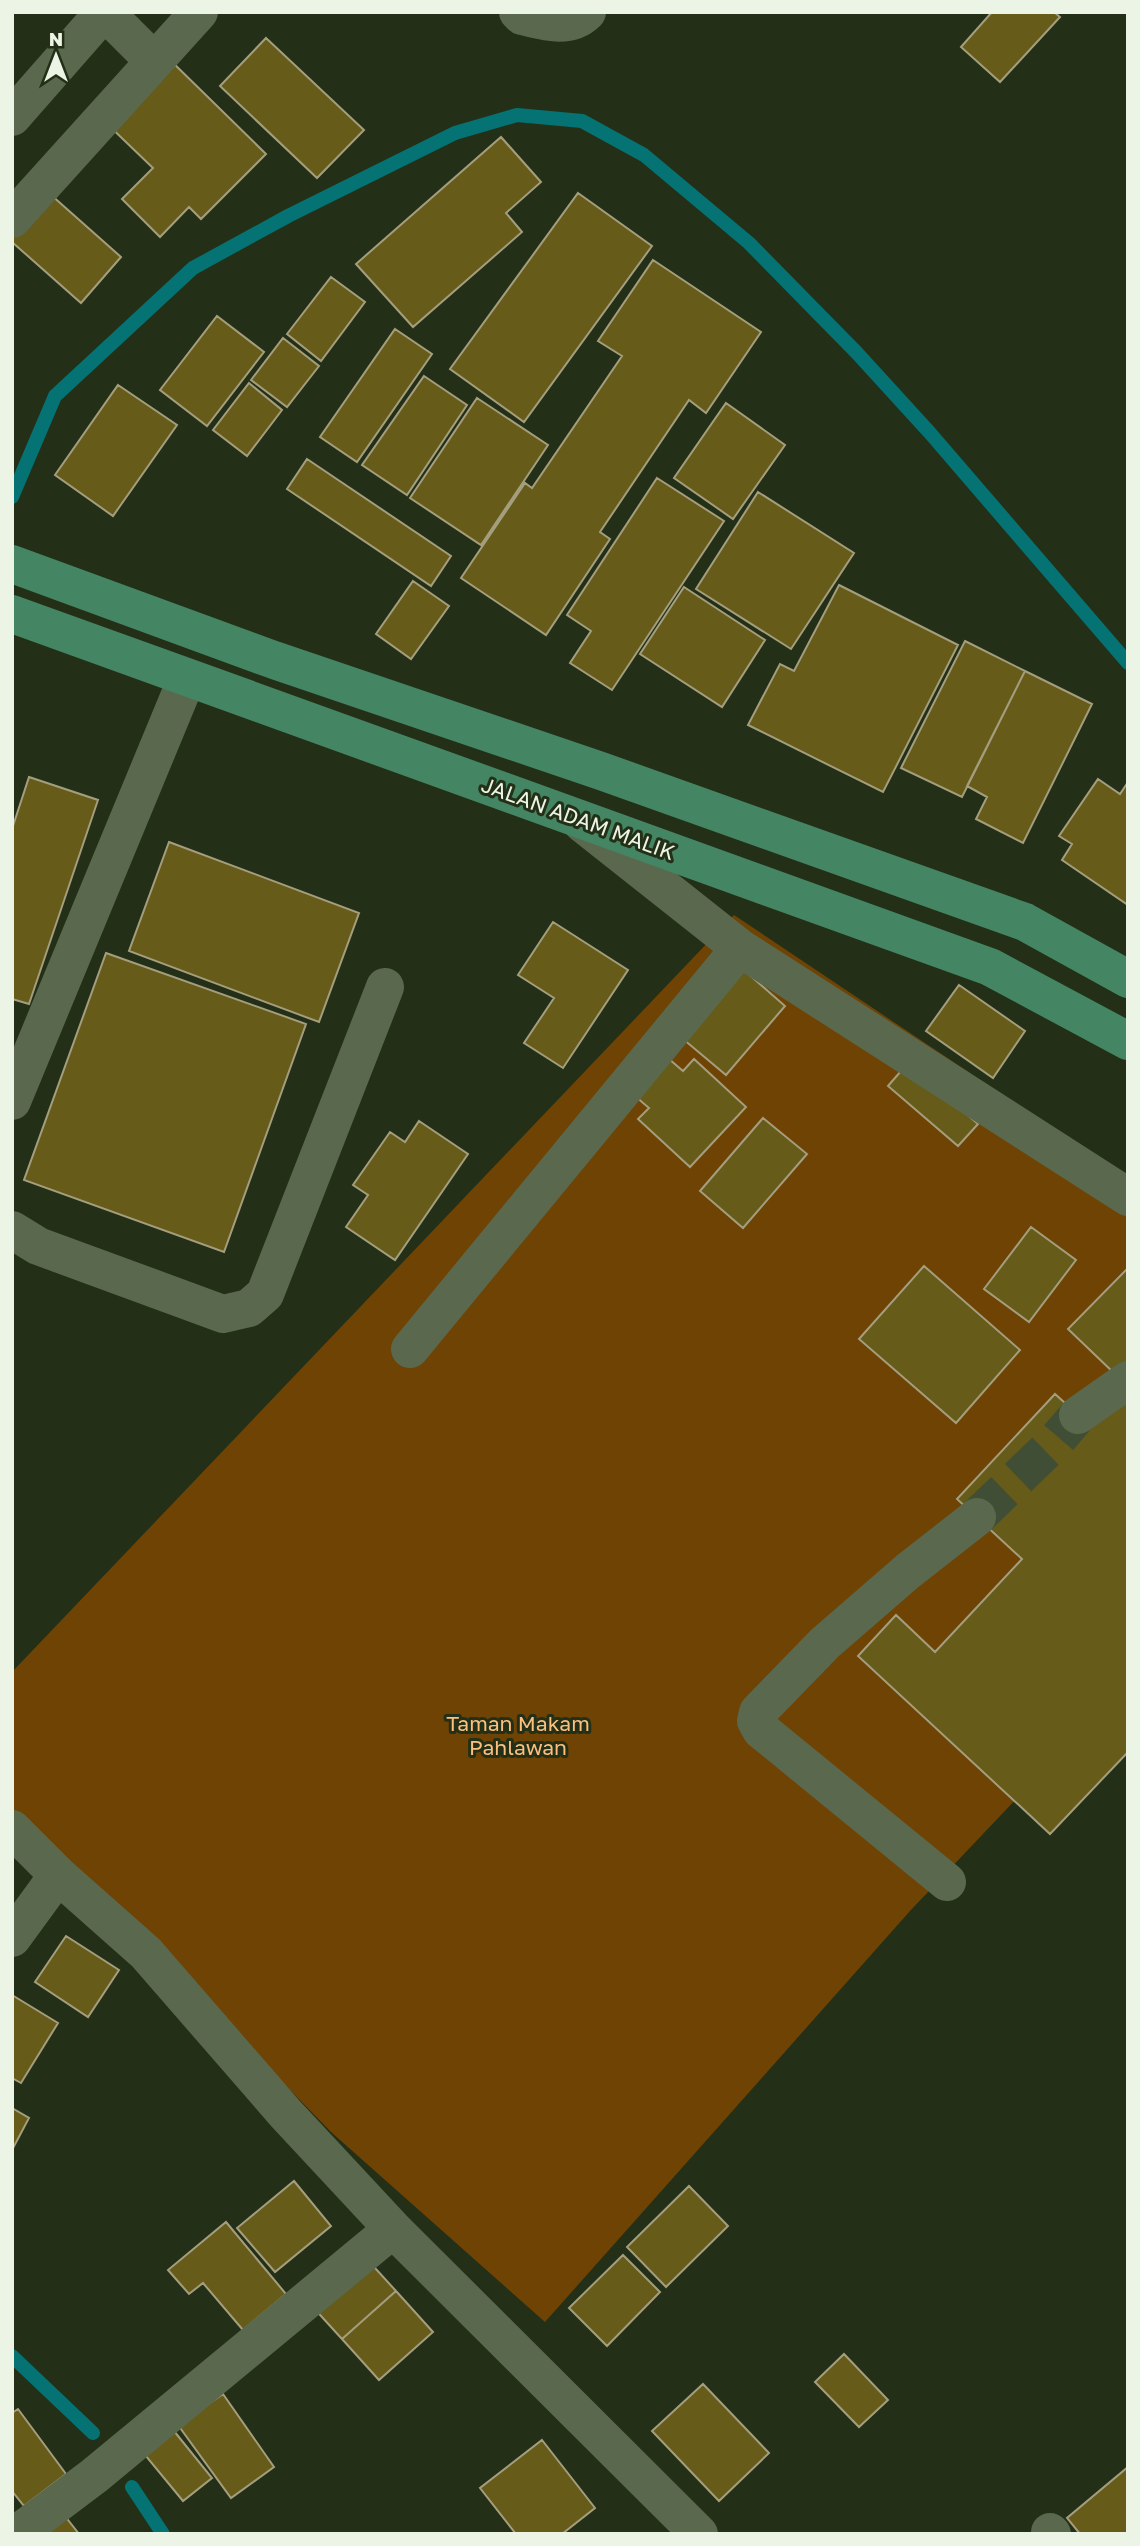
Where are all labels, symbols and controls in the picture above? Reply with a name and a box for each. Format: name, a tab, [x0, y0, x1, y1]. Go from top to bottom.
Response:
north arrow	[21, 21, 91, 91]
text: N	[49, 27, 63, 50]
street label: JALAN ADAM MALIK	[478, 771, 679, 865]
park label: Taman Makam Pahlawan	[446, 1710, 590, 1760]

